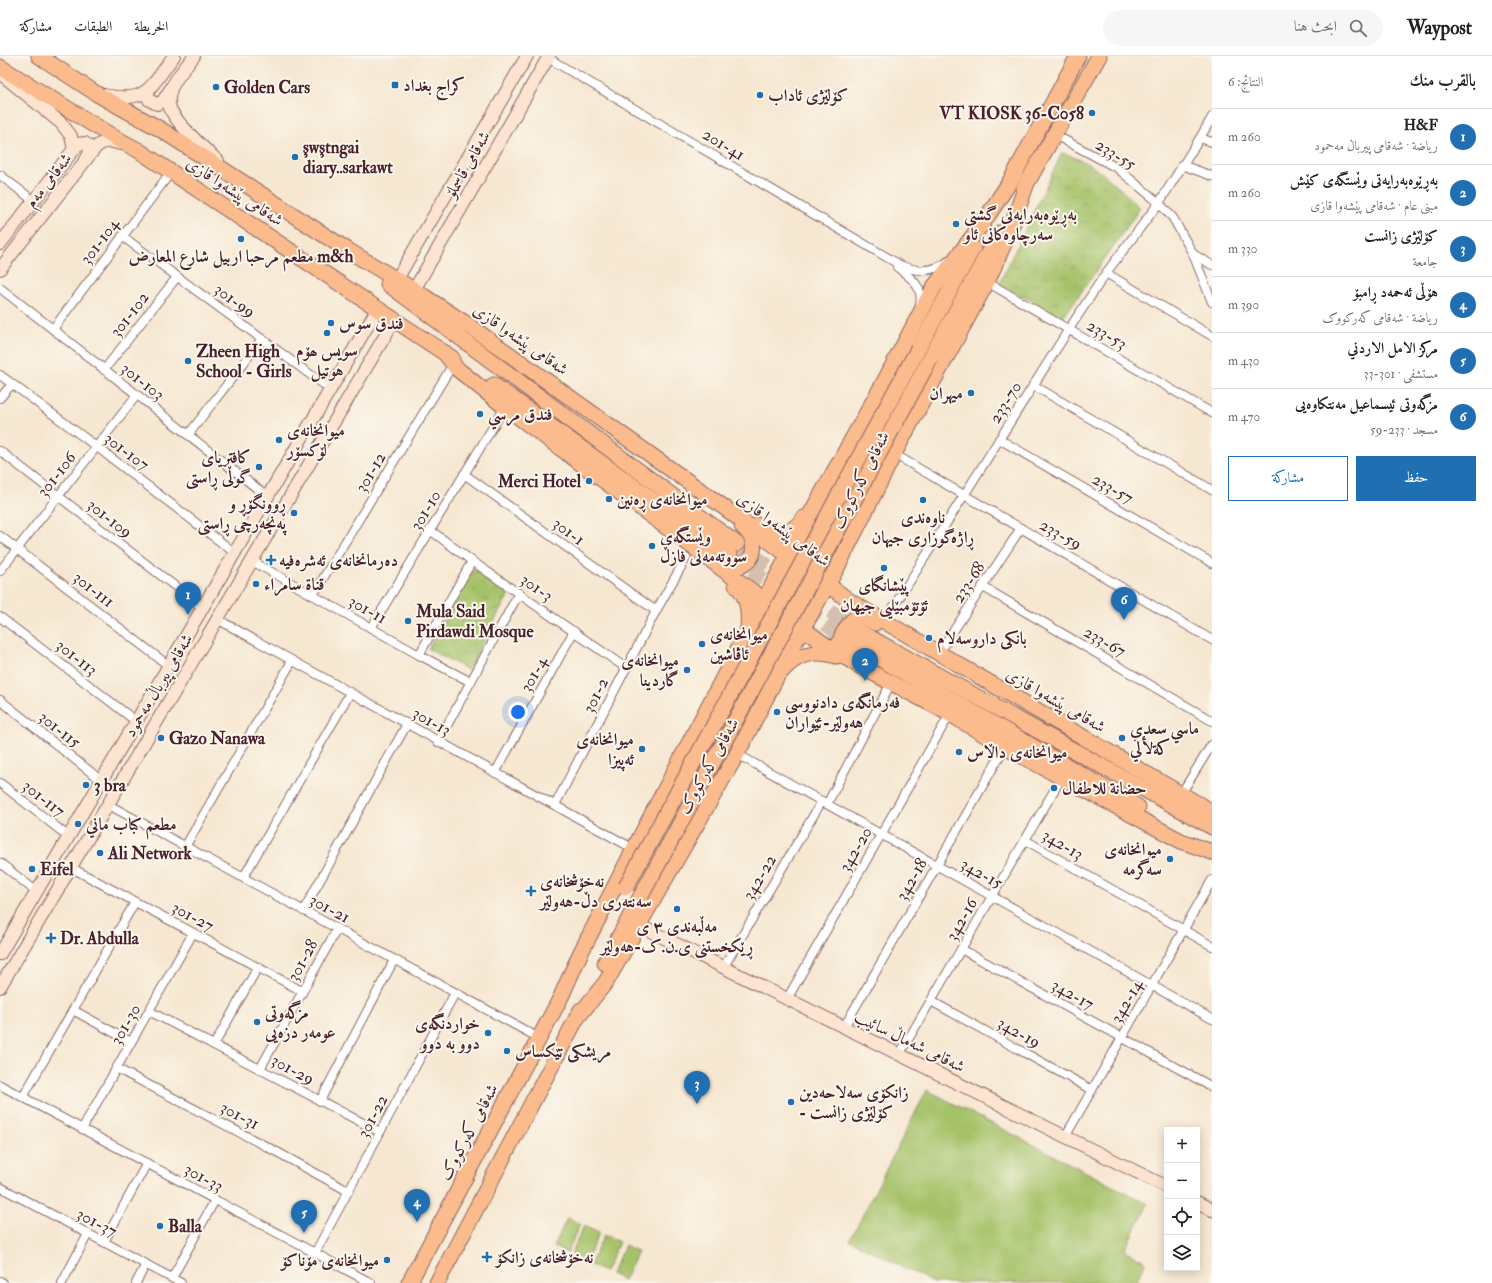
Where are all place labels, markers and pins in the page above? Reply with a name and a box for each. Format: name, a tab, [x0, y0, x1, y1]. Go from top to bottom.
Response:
place label: كراج بغداد	[403, 75, 465, 101]
place label: Golden Cars	[224, 77, 310, 98]
marker: كراج بغداد	[390, 80, 400, 90]
marker: Golden Cars	[211, 82, 221, 92]
place label: کۆلێژی ئاداب	[768, 85, 848, 106]
marker: کۆلێژی ئاداب	[755, 90, 765, 100]
place label: VT KIOSK 36-C058	[938, 103, 1084, 124]
marker: VT KIOSK 36-C058	[1087, 108, 1097, 118]
place label: şwştngai diary..sarkawt	[303, 137, 393, 179]
marker: şwştngai diary..sarkawt	[290, 152, 300, 162]
place label: بەڕێوەبەرایەتی گشتی سەرچاوەکانی ئاو	[962, 204, 1077, 246]
marker: بەڕێوەبەرایەتی گشتی سەرچاوەکانی ئاو	[951, 219, 961, 229]
marker: مطعم مرحبا اربيل شارع المعارض m&h	[236, 234, 246, 244]
place label: مطعم مرحبا اربيل شارع المعارض m&h	[128, 246, 354, 272]
place label: فندق سوس	[339, 313, 404, 334]
marker: فندق سوس	[326, 318, 336, 328]
marker: سویس ھۆم هوتيل	[322, 328, 332, 338]
place label: سویس ھۆم هوتيل	[296, 340, 358, 382]
place label: Zheen High School - Girls	[196, 341, 292, 382]
marker: Zheen High School - Girls	[183, 356, 193, 366]
place label: میهران	[929, 383, 963, 405]
marker: میهران	[966, 388, 976, 398]
place label: فندق مرسي	[488, 404, 553, 430]
marker: فندق مرسي	[475, 409, 485, 419]
place label: میوانخانەی لۆکسۆر	[285, 420, 345, 461]
marker: میوانخانەی لۆکسۆر	[274, 435, 284, 445]
place label: کافتریای گوڵی ڕاستی	[186, 447, 251, 491]
marker: کافتریای گوڵی ڕاستی	[254, 462, 264, 472]
place label: Merci Hotel	[497, 471, 582, 492]
marker: Merci Hotel	[584, 476, 594, 486]
place label: میوانخانەی ڕەنین	[617, 489, 708, 513]
place label: ڕوونگۆڕ و پەنچەرچی ڕاستی	[198, 492, 288, 537]
marker: میوانخانەی ڕەنین	[604, 494, 614, 504]
marker: ناوەندی ڕاژەگوزاری جیهان	[918, 495, 928, 505]
place label: ناوەندی ڕاژەگوزاری جیهان	[872, 507, 975, 551]
marker: ڕوونگۆڕ و پەنچەرچی ڕاستی	[289, 508, 299, 518]
place label: وێستگەی سووتەمەنی فازڵ	[660, 525, 747, 567]
marker: وێستگەی سووتەمەنی فازڵ	[647, 541, 657, 551]
place label: دەرمانخانەی ئەشرەفیە	[279, 550, 398, 572]
marker: دەرمانخانەی ئەشرەفیە	[266, 555, 276, 565]
marker: پێشانگای ئۆتۆمبێلیی جیھان	[879, 563, 889, 573]
place label: قناة سامراء	[264, 574, 325, 596]
place label: پێشانگای ئۆتۆمبێلیی جیھان	[840, 574, 929, 620]
marker: قناة سامراء	[251, 579, 261, 589]
pin: 1	[175, 582, 201, 615]
pin: 6	[1111, 587, 1137, 620]
place label: Mula Said Pirdawdi Mosque	[415, 601, 534, 643]
marker: Mula Said Pirdawdi Mosque	[403, 616, 413, 626]
place label: میوانخانەی ئاڤاشین	[710, 624, 768, 665]
place label: بانکی داروسەلام	[937, 628, 1027, 653]
marker: بانکی داروسەلام	[924, 633, 934, 643]
marker: میوانخانەی ئاڤاشین	[697, 639, 707, 649]
pin: 2	[852, 648, 878, 681]
place label: میوانخانەی گاردینا	[621, 650, 679, 691]
marker: میوانخانەی گاردینا	[682, 665, 692, 675]
place label: فه‌رمانگه‌ی دادنووسی هه‌ولێر-ئێواران	[785, 691, 900, 733]
marker: فه‌رمانگه‌ی دادنووسی هه‌ولێر-ئێواران	[772, 707, 782, 717]
place label: ماسي سعدي كةلألي	[1129, 718, 1199, 763]
place label: Gazo Nanawa	[169, 728, 266, 749]
place label: میوانخانەی ئەپیزا	[576, 729, 635, 772]
marker: Gazo Nanawa	[156, 733, 166, 743]
marker: ماسي سعدي كةلألي	[1117, 733, 1127, 743]
place label: میوانخانەی داڵاس	[967, 742, 1067, 763]
marker: میوانخانەی ئەپیزا	[637, 744, 647, 754]
marker: میوانخانەی داڵاس	[954, 747, 964, 757]
place label: 3 bra	[94, 775, 127, 796]
place label: حضانة للاطفال	[1062, 778, 1147, 799]
marker: 3 bra	[81, 780, 91, 790]
marker: حضانة للاطفال	[1049, 783, 1059, 793]
place label: مطعم كباب ماني	[85, 814, 177, 840]
marker: مطعم كباب ماني	[73, 819, 83, 829]
place label: میوانخانەی سەگرمە	[1104, 839, 1162, 880]
place label: Ali Network	[107, 843, 193, 864]
marker: Ali Network	[95, 848, 105, 858]
marker: میوانخانەی سەگرمە	[1165, 854, 1175, 864]
place label: Eifel	[40, 859, 74, 880]
marker: Eifel	[27, 864, 37, 874]
place label: نەخۆشخانەی سەنتەری دڵ-هەولێر	[538, 871, 652, 912]
marker: نەخۆشخانەی سەنتەری دڵ-هەولێر	[525, 885, 537, 897]
marker: مەڵبەندی ٣ ی ڕێکخستنی ی.ن.ک-هەولێر	[672, 904, 682, 914]
place label: مەڵبەندی ٣ ی ڕێکخستنی ی.ن.ک-هەولێر	[599, 916, 753, 960]
place label: Dr. Abdulla	[60, 928, 140, 949]
marker: Dr. Abdulla	[45, 932, 57, 944]
place label: مزگەوتی عومەر دزەیی	[264, 1000, 336, 1044]
place label: خواردنگەی دوو بە دوو	[415, 1012, 480, 1054]
marker: مزگەوتی عومەر دزەیی	[252, 1017, 262, 1027]
marker: خواردنگەی دوو بە دوو	[483, 1028, 493, 1038]
place label: مریشکی تێکساس	[515, 1041, 611, 1063]
marker: مریشکی تێکساس	[502, 1046, 512, 1056]
pin: 3	[684, 1071, 710, 1104]
place label: زانکۆی سەلاحەدین - کۆلێژی زانست	[799, 1082, 909, 1123]
marker: زانکۆی سەلاحەدین - کۆلێژی زانست	[786, 1097, 796, 1107]
pin: 4	[404, 1189, 430, 1222]
pin: 5	[291, 1200, 317, 1233]
place label: Balla	[168, 1216, 203, 1237]
marker: Balla	[155, 1221, 165, 1231]
place label: نەخۆشخانەی زانکۆ	[494, 1247, 593, 1268]
place label: میوانخانەی مۆناکۆ	[279, 1250, 379, 1271]
marker: نەخۆشخانەی زانکۆ	[481, 1251, 493, 1263]
marker: میوانخانەی مۆناکۆ	[382, 1255, 392, 1265]

